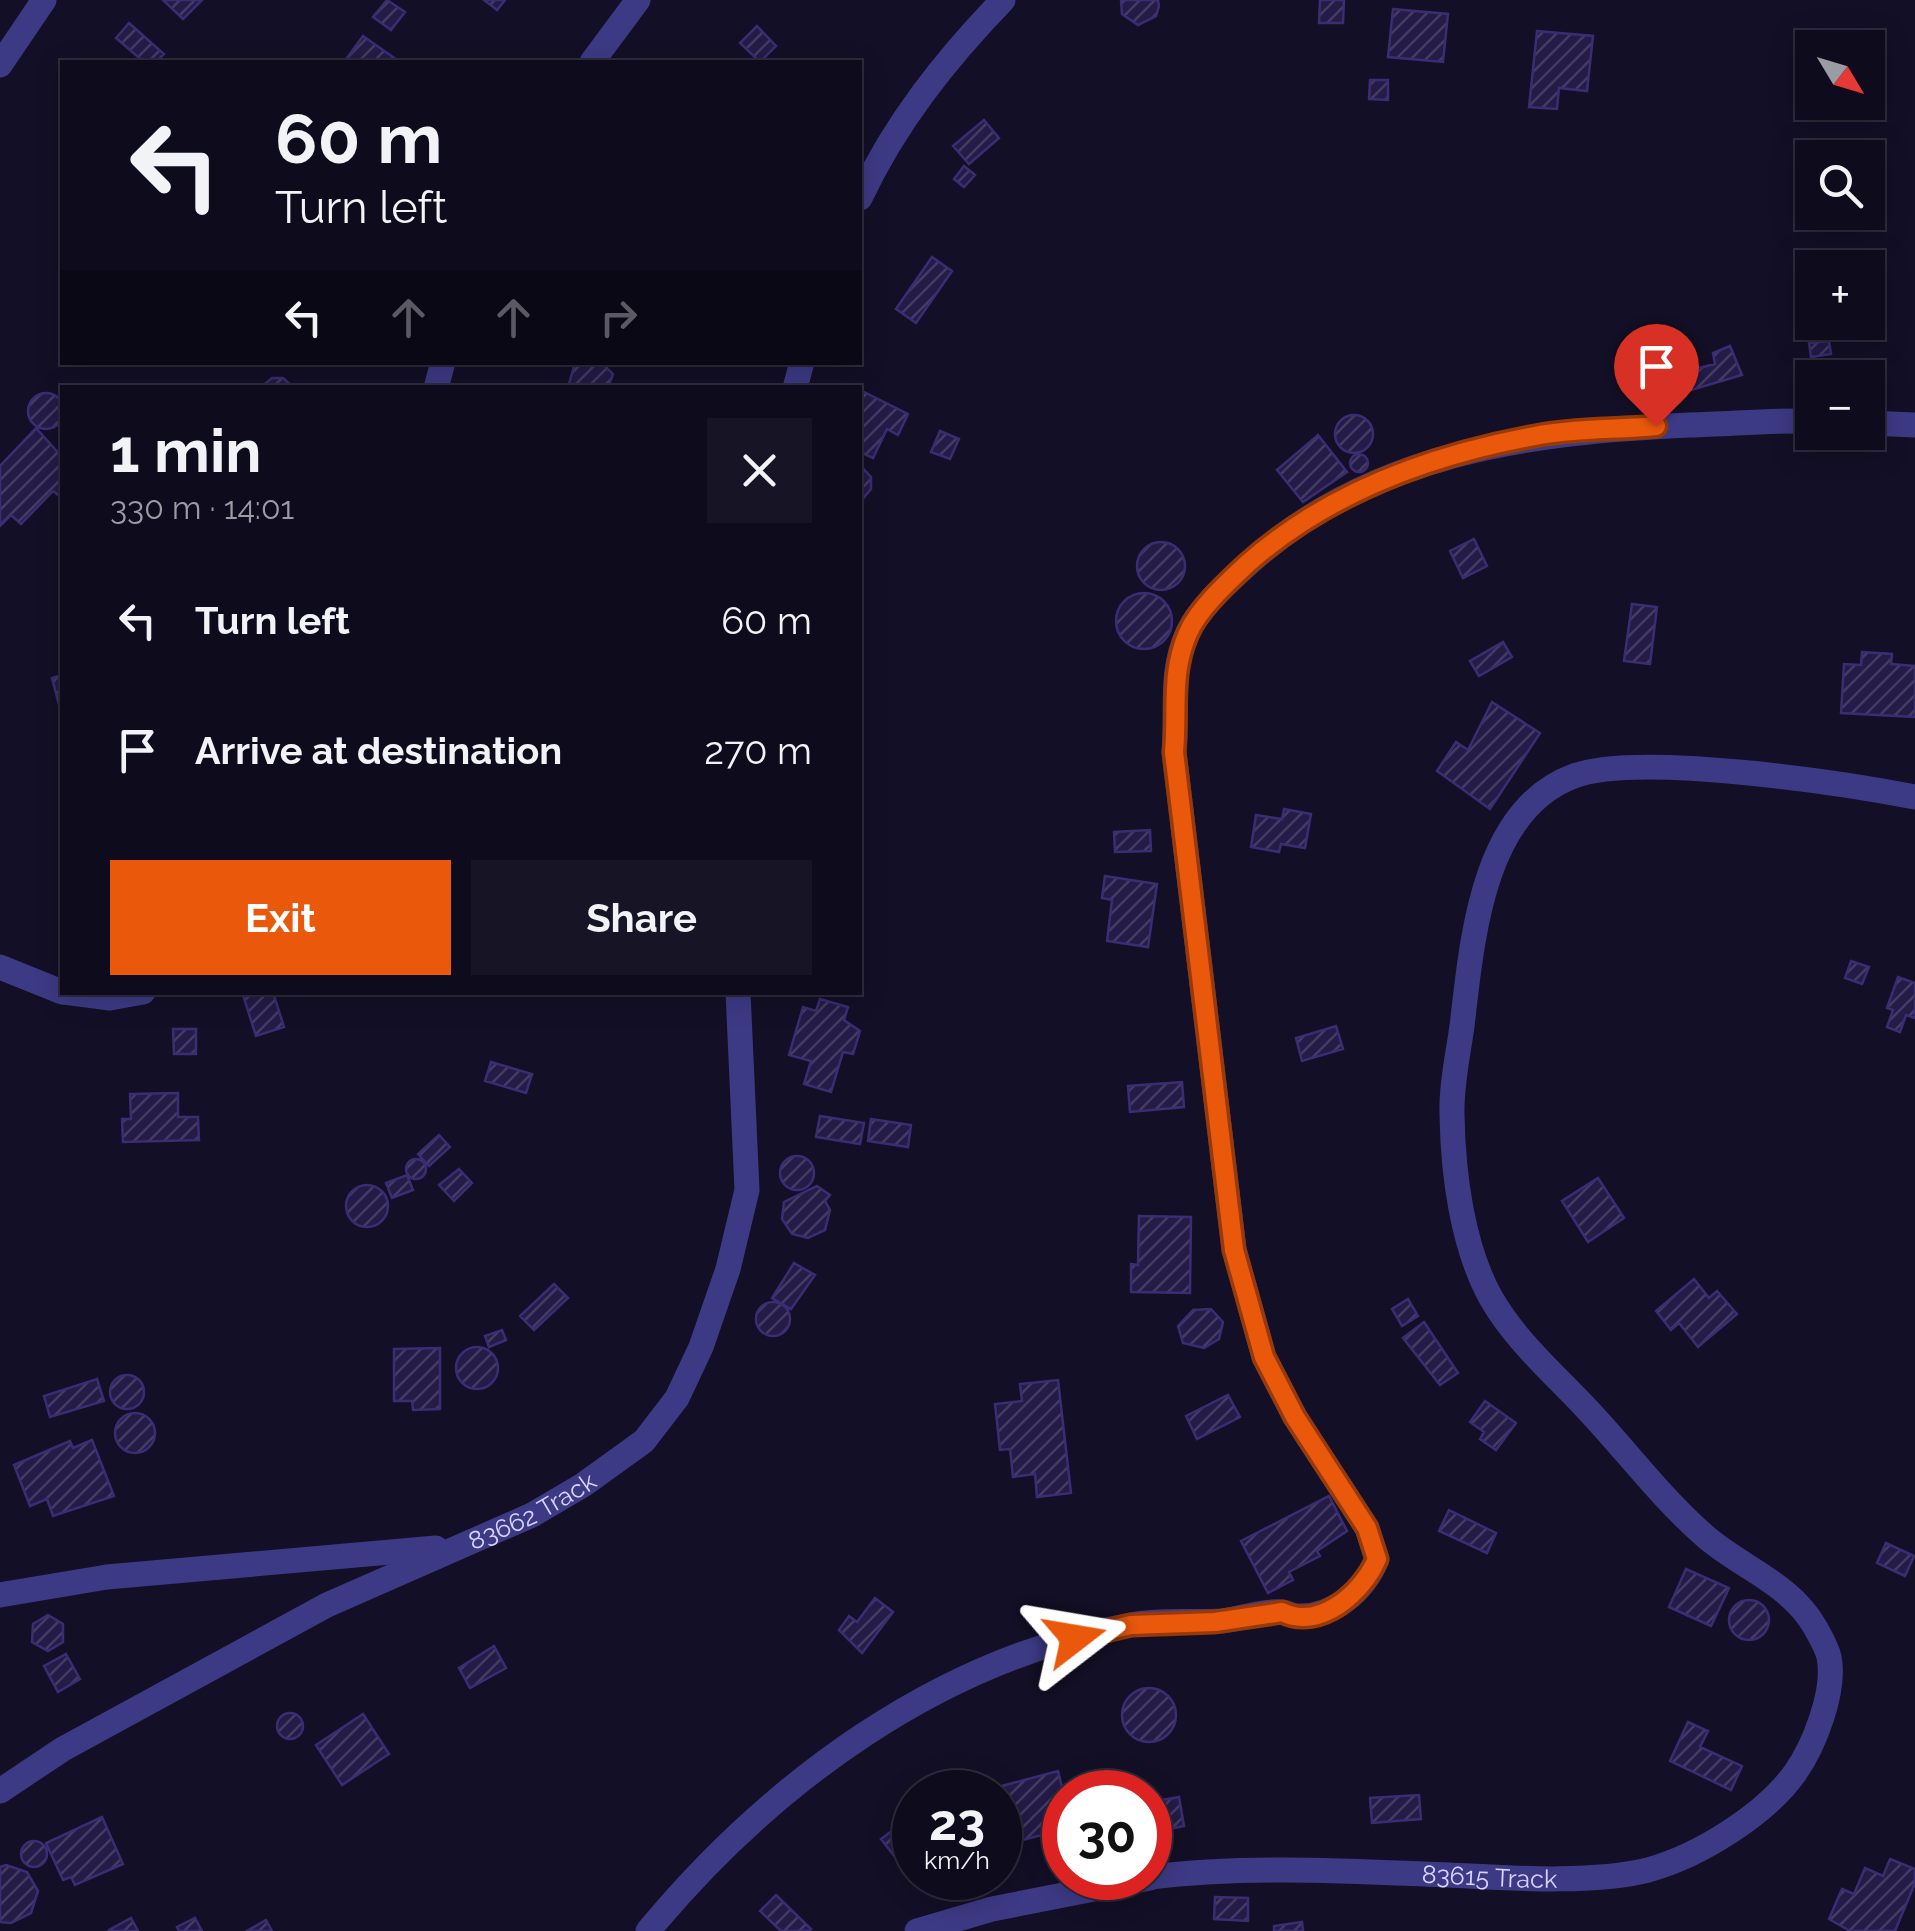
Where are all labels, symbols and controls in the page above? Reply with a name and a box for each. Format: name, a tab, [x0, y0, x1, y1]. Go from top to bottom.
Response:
north arrow	[1795, 30, 1885, 120]
map controls	[1795, 30, 1885, 450]
text: 60 m	[275, 97, 442, 179]
icon: left	[110, 100, 240, 230]
button: search	[1795, 140, 1885, 230]
text: Turn left	[275, 181, 447, 234]
button: +	[1795, 250, 1885, 340]
icon: left	[276, 290, 331, 345]
icon: ahead	[381, 290, 436, 345]
icon: ahead	[486, 290, 541, 345]
icon: right	[591, 290, 646, 345]
pin	[1614, 324, 1699, 427]
icon: arrive	[1629, 339, 1684, 394]
button: −	[1795, 360, 1885, 450]
text: 1 min	[110, 416, 261, 486]
button: close	[707, 418, 812, 523]
text: 330 m · 14:01	[110, 489, 294, 526]
icon: left	[110, 593, 165, 648]
text: Turn left	[195, 598, 350, 643]
text: 60 m	[721, 598, 812, 643]
icon: arrive	[110, 723, 165, 778]
text: Arrive at destination	[195, 728, 562, 773]
text: 270 m	[704, 728, 812, 773]
button: Exit	[110, 860, 451, 975]
button: Share	[471, 860, 812, 975]
street label: 83662 Track	[464, 1465, 602, 1556]
position arrow	[1023, 1586, 1127, 1690]
speed limit sign: 30	[1042, 1770, 1172, 1900]
text: 23	[929, 1793, 985, 1852]
text: km/h	[924, 1845, 990, 1875]
street label: 83615 Track	[1421, 1859, 1558, 1894]

